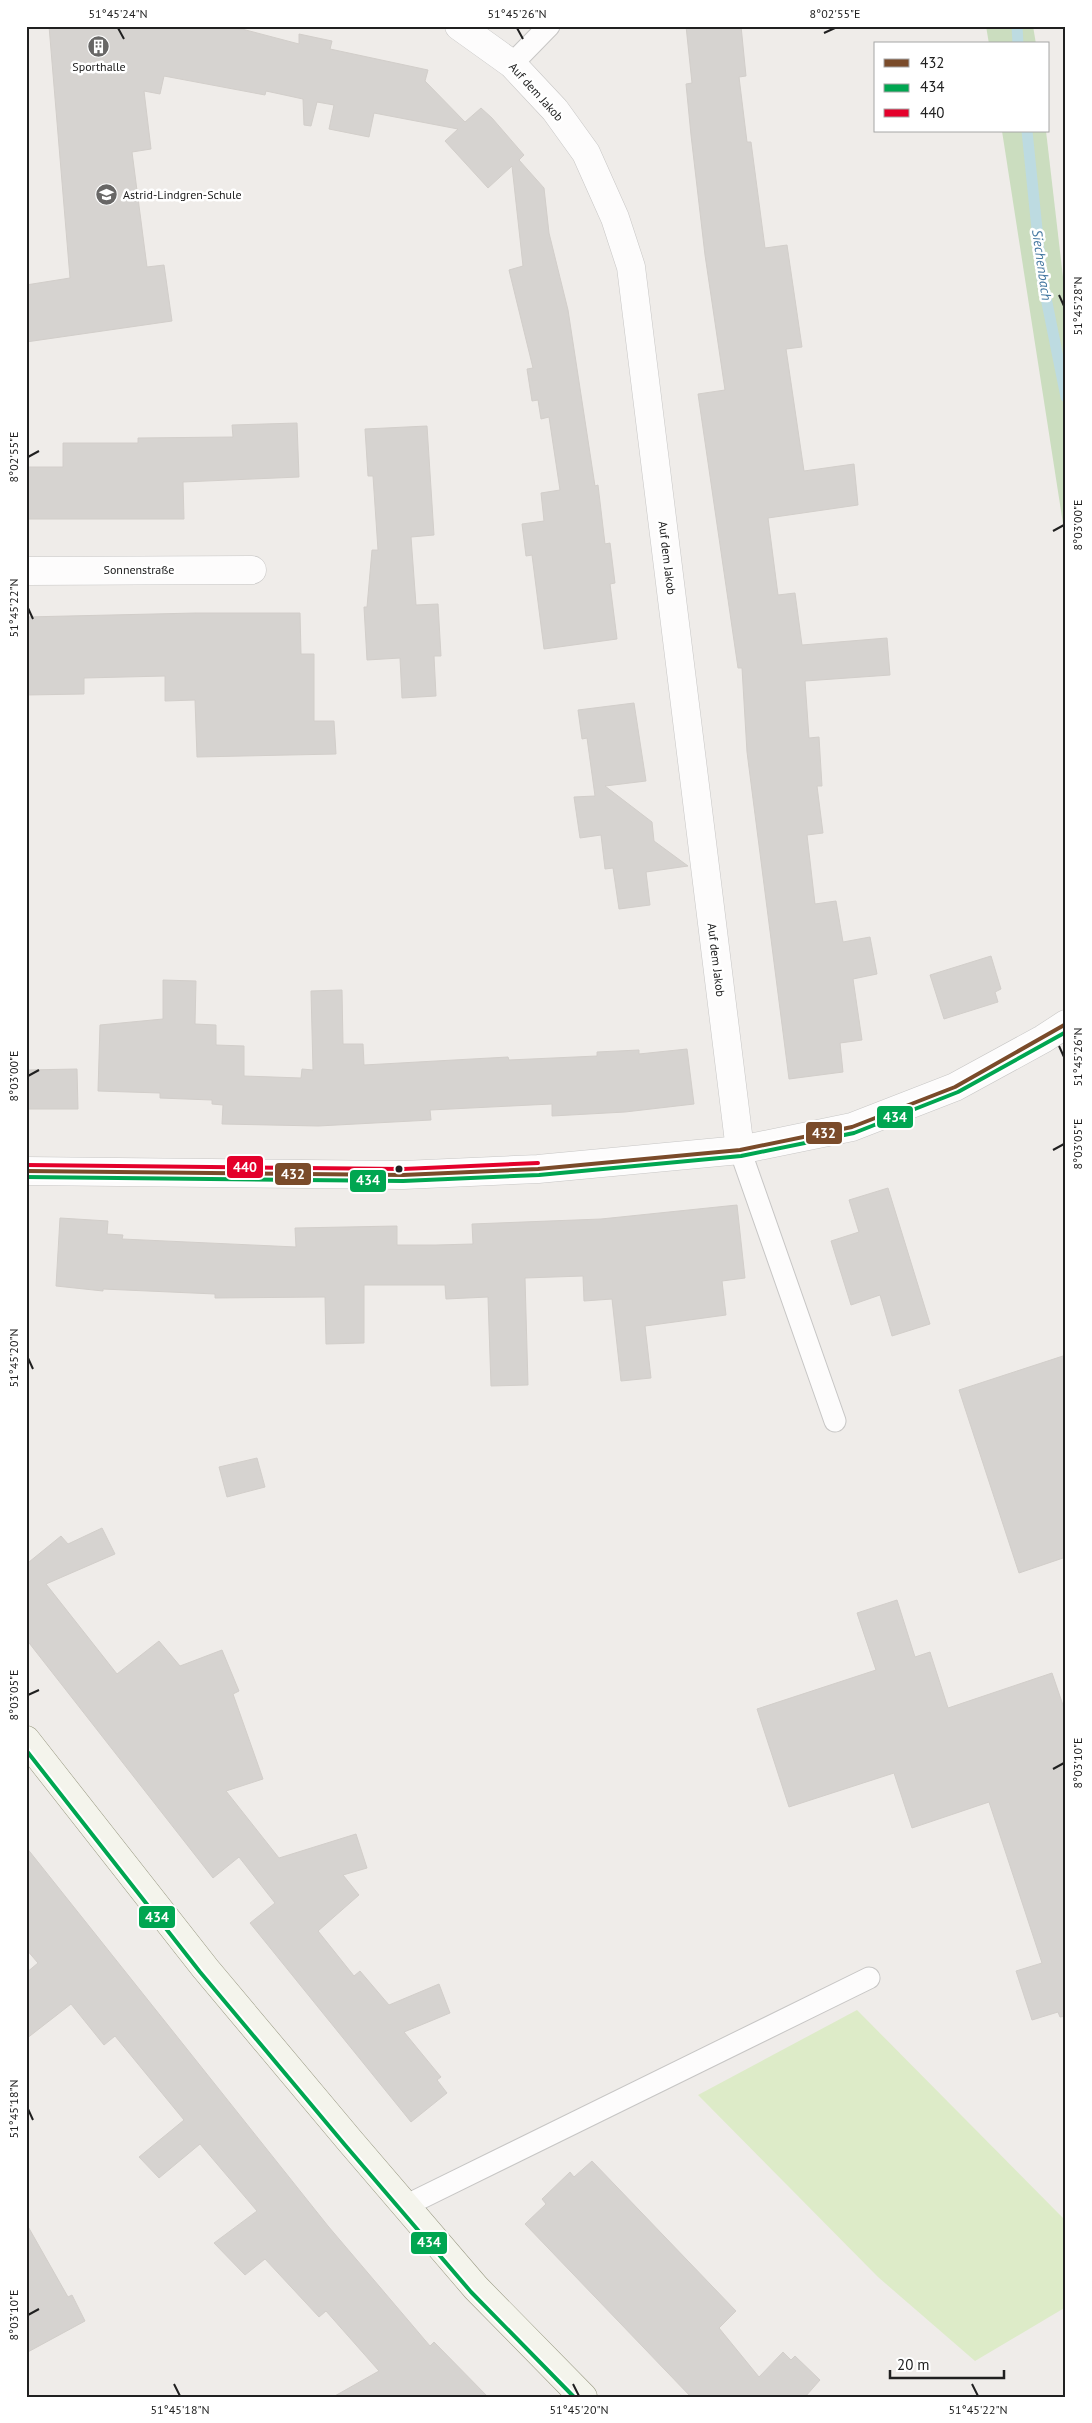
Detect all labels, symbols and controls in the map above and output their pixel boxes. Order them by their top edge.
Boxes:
text: 51°45'24"N [88,6,148,21]
text: 51°45'26"N [487,6,547,21]
text: 8°02'55"E [810,6,860,21]
building icon: Sporthalle [87,34,111,58]
legend [874,42,1050,132]
text: 432 [920,53,945,72]
place label: Sporthalle [72,59,126,74]
street label: Auf dem Jakob [506,59,567,124]
text: 434 [920,77,945,96]
text: 440 [920,103,945,122]
school or university icon: Astrid-Lindgren-Schule [95,183,119,207]
place label: Astrid-Lindgren-Schule [123,187,242,202]
water label: Siechenbach [1028,228,1056,302]
text: 51°45'28"N [1070,276,1085,336]
text: 8°02'55"E [6,432,21,482]
text: 8°03'00"E [1070,500,1085,550]
street label: Auf dem Jakob [656,520,679,596]
street label: Sonnenstraße [104,562,174,577]
text: 51°45'22"N [6,578,21,638]
street label: Auf dem Jakob [705,922,728,998]
text: 51°45'26"N [1070,1027,1085,1087]
text: 8°03'00"E [6,1051,21,1101]
line badge: 434 [876,1105,914,1129]
text: 434 [883,1108,907,1126]
text: 8°03'05"E [1070,1119,1085,1169]
line badge: 432 [805,1121,843,1145]
text: 432 [812,1124,836,1142]
line badge: 440 [226,1155,264,1179]
text: 440 [233,1158,257,1176]
line badge: 432 [274,1162,312,1186]
unlabelled marker [394,1164,404,1174]
text: 432 [281,1165,305,1183]
line badge: 434 [349,1169,387,1193]
text: 434 [356,1171,380,1189]
text: 51°45'20"N [6,1328,21,1388]
text: 8°03'05"E [6,1670,21,1720]
text: 8°03'10"E [1070,1738,1085,1788]
line badge: 434 [138,1905,176,1929]
text: 434 [145,1908,169,1926]
text: 51°45'18"N [6,2079,21,2139]
line badge: 434 [410,2231,448,2255]
text: 434 [417,2233,441,2251]
text: 8°03'10"E [6,2290,21,2340]
scale bar [890,2348,1003,2380]
text: 20 m [897,2355,930,2374]
text: 51°45'18"N [150,2402,210,2417]
text: 51°45'20"N [549,2402,609,2417]
text: 51°45'22"N [948,2402,1008,2417]

